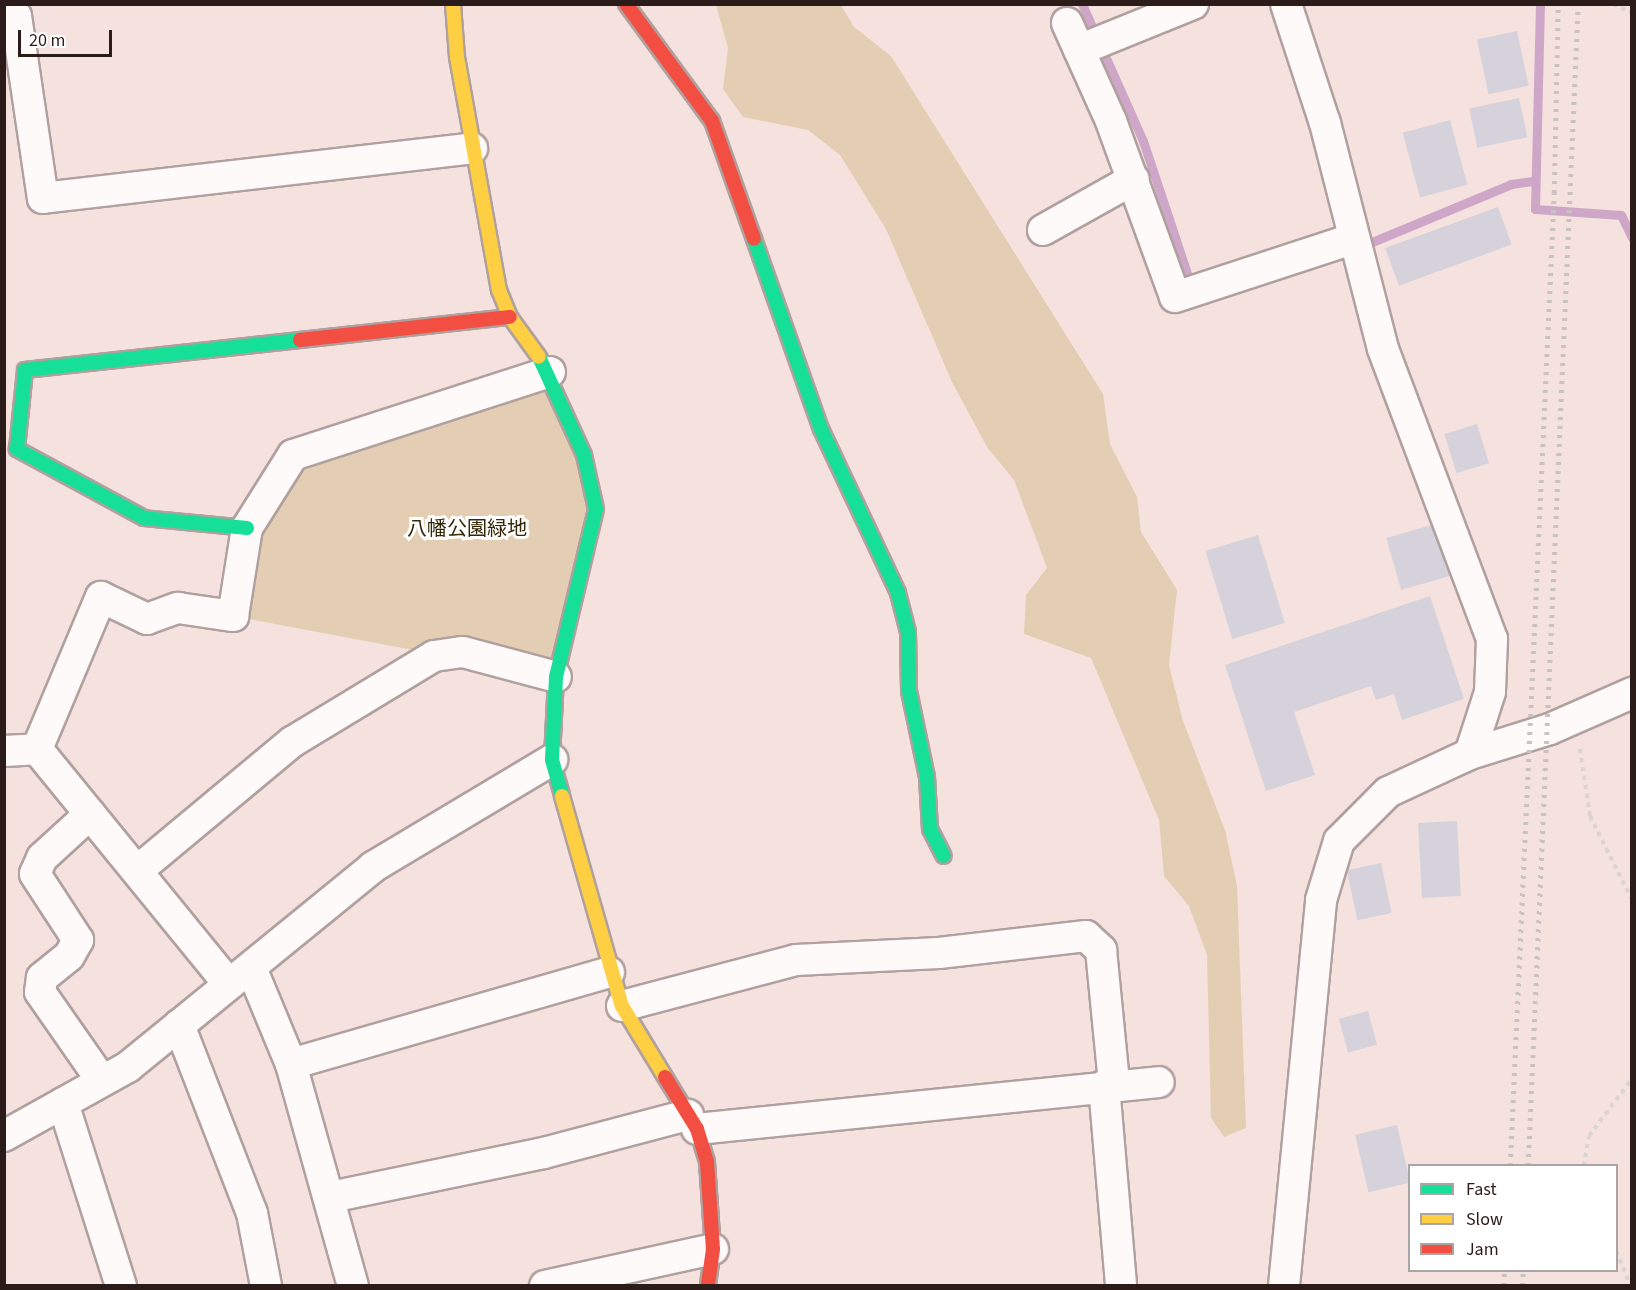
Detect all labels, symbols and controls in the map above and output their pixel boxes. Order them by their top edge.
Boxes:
scale bar [21,18,116,56]
text: 20 m [29,28,65,53]
park label: 八幡公園緑地 [407,517,527,541]
legend [1408,1164,1618,1272]
text: Fast [1466,1177,1497,1202]
text: Slow [1466,1207,1503,1232]
text: Jam [1466,1237,1499,1262]

